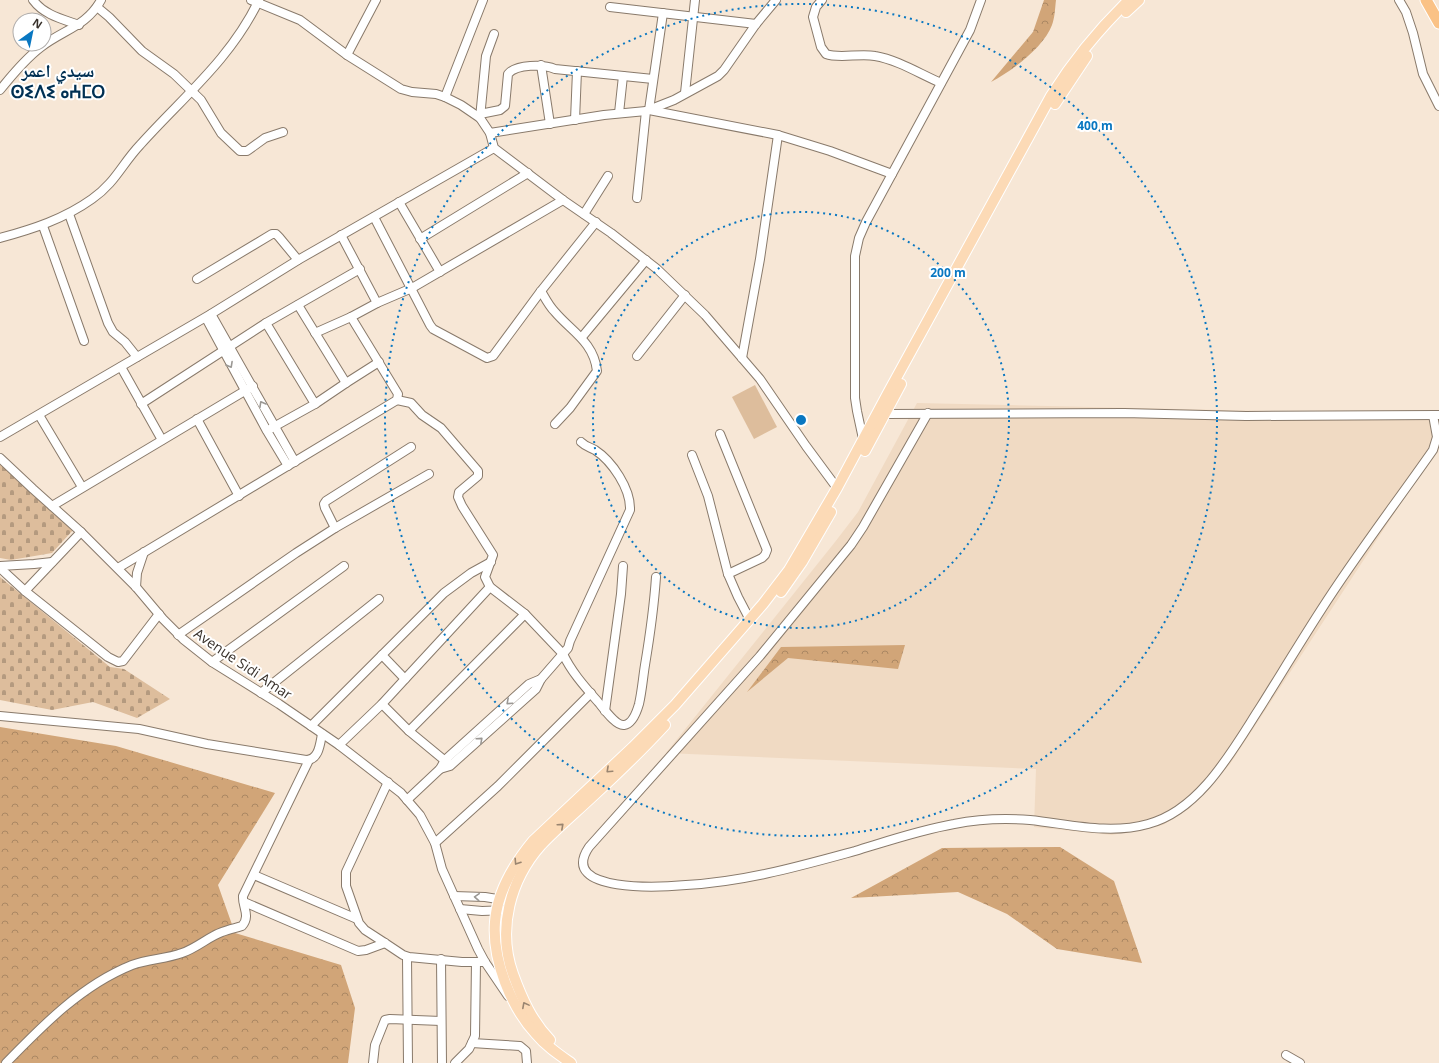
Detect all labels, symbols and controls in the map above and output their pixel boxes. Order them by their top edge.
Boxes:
north arrow [12,12,52,52]
text: N [30,14,46,32]
district label: سيدي اعمر ⵙⵉⴷⵉ ⴰⵄⵎⵔ [11,58,105,103]
text: 400 m [1077,117,1113,134]
text: 200 m [930,264,966,281]
one-way arrow [226,360,233,368]
one-way arrow [260,401,267,408]
centre of rings [794,413,808,427]
street label: Avenue Sidi Amar [190,624,296,704]
one-way arrow [507,697,514,704]
one-way arrow [475,738,482,745]
one-way arrow [606,765,613,772]
one-way arrow [556,823,564,830]
one-way arrow [514,858,522,865]
one-way arrow [474,892,480,901]
one-way arrow [523,1002,530,1009]

